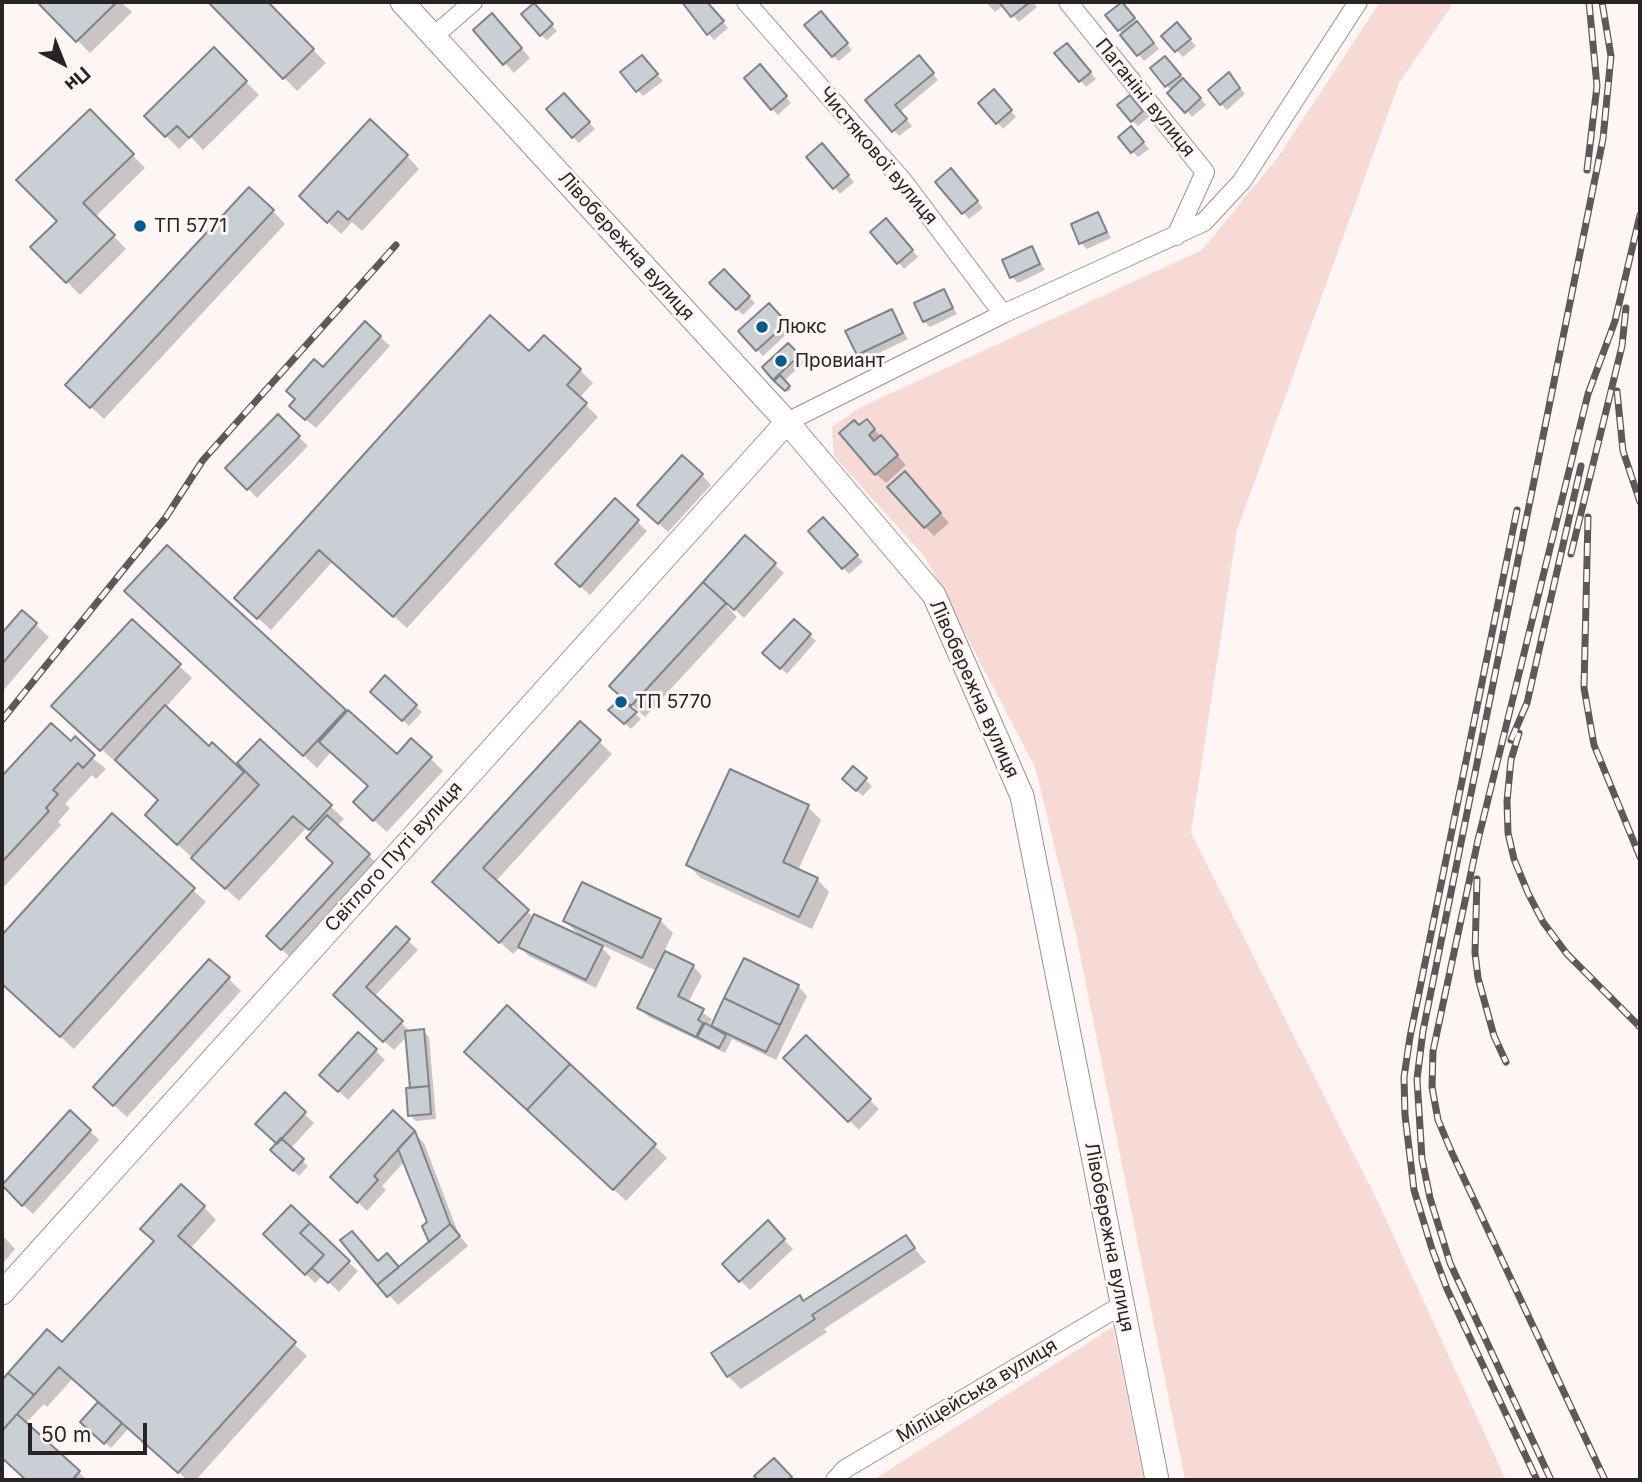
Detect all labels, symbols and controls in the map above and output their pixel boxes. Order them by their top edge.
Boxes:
north arrow [28,28,98,98]
street label: Паганіні вулиця [1090,34,1200,162]
text: Пн [60,62,95,96]
street label: Чистякової вулиця [814,83,942,229]
street label: Лівобережна вулиця [553,167,699,325]
place label: ТП 5771 [154,215,227,237]
marker: ТП 5771 [132,218,148,234]
place label: Люкс [776,316,827,338]
marker: Люкс [754,319,770,335]
place label: Провиант [795,350,885,372]
marker: Провиант [773,353,789,369]
street label: Лівобережна вулиця [924,596,1024,782]
place label: ТП 5770 [635,691,712,713]
marker: ТП 5770 [613,694,629,710]
street label: Світлого Путі вулиця [321,777,467,937]
street label: Лівобережна вулиця [1079,1140,1139,1334]
street label: Міліцейська вулиця [893,1334,1061,1448]
scale bar [32,1408,150,1452]
text: 50 m [41,1422,91,1447]

